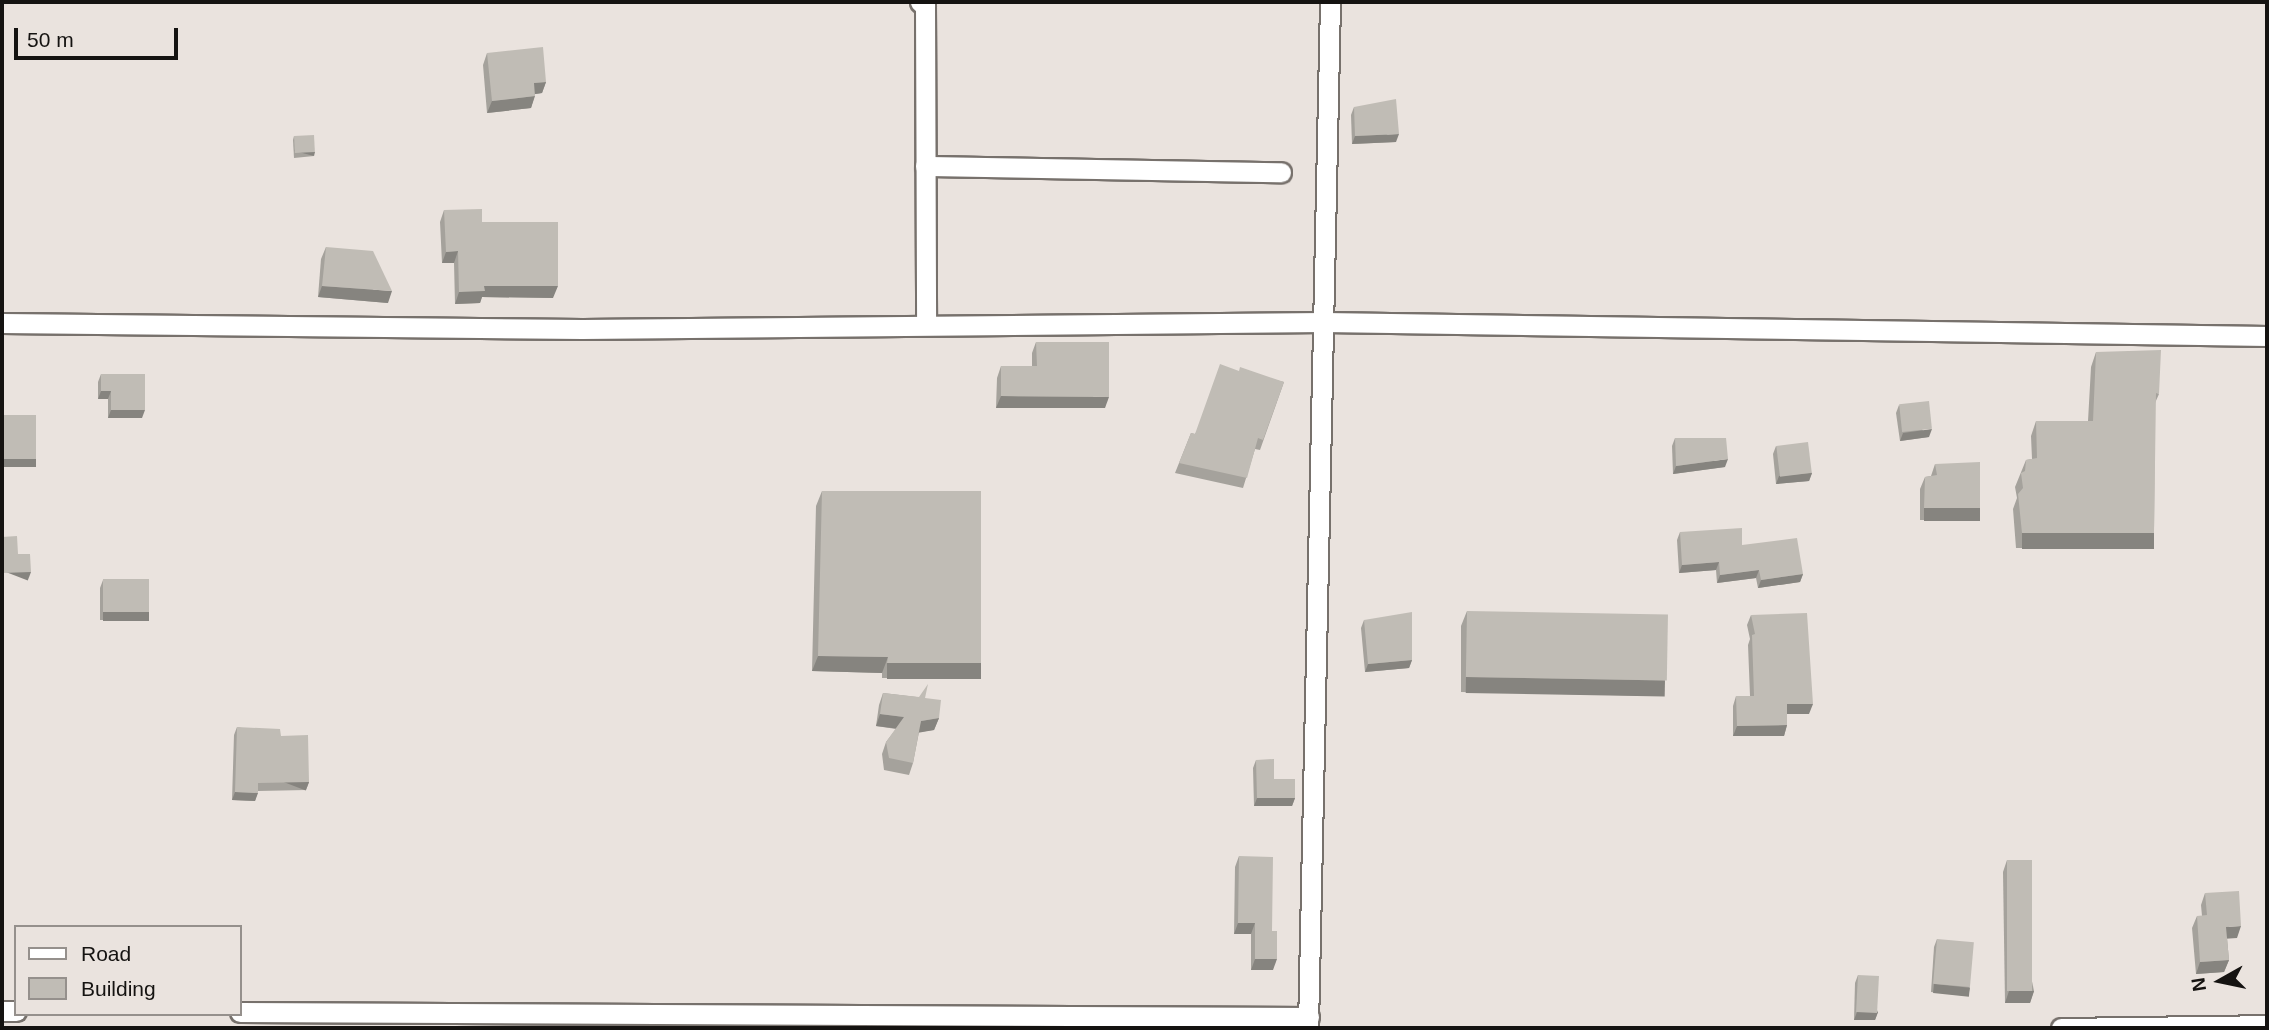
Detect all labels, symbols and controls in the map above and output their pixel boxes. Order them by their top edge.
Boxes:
scale bar [18,14,182,58]
text: 50 m [27,28,74,51]
legend [14,925,242,1016]
text: Road [81,942,131,965]
north arrow [2185,946,2255,1016]
text: N [2187,976,2210,993]
text: Building [81,977,156,1000]

